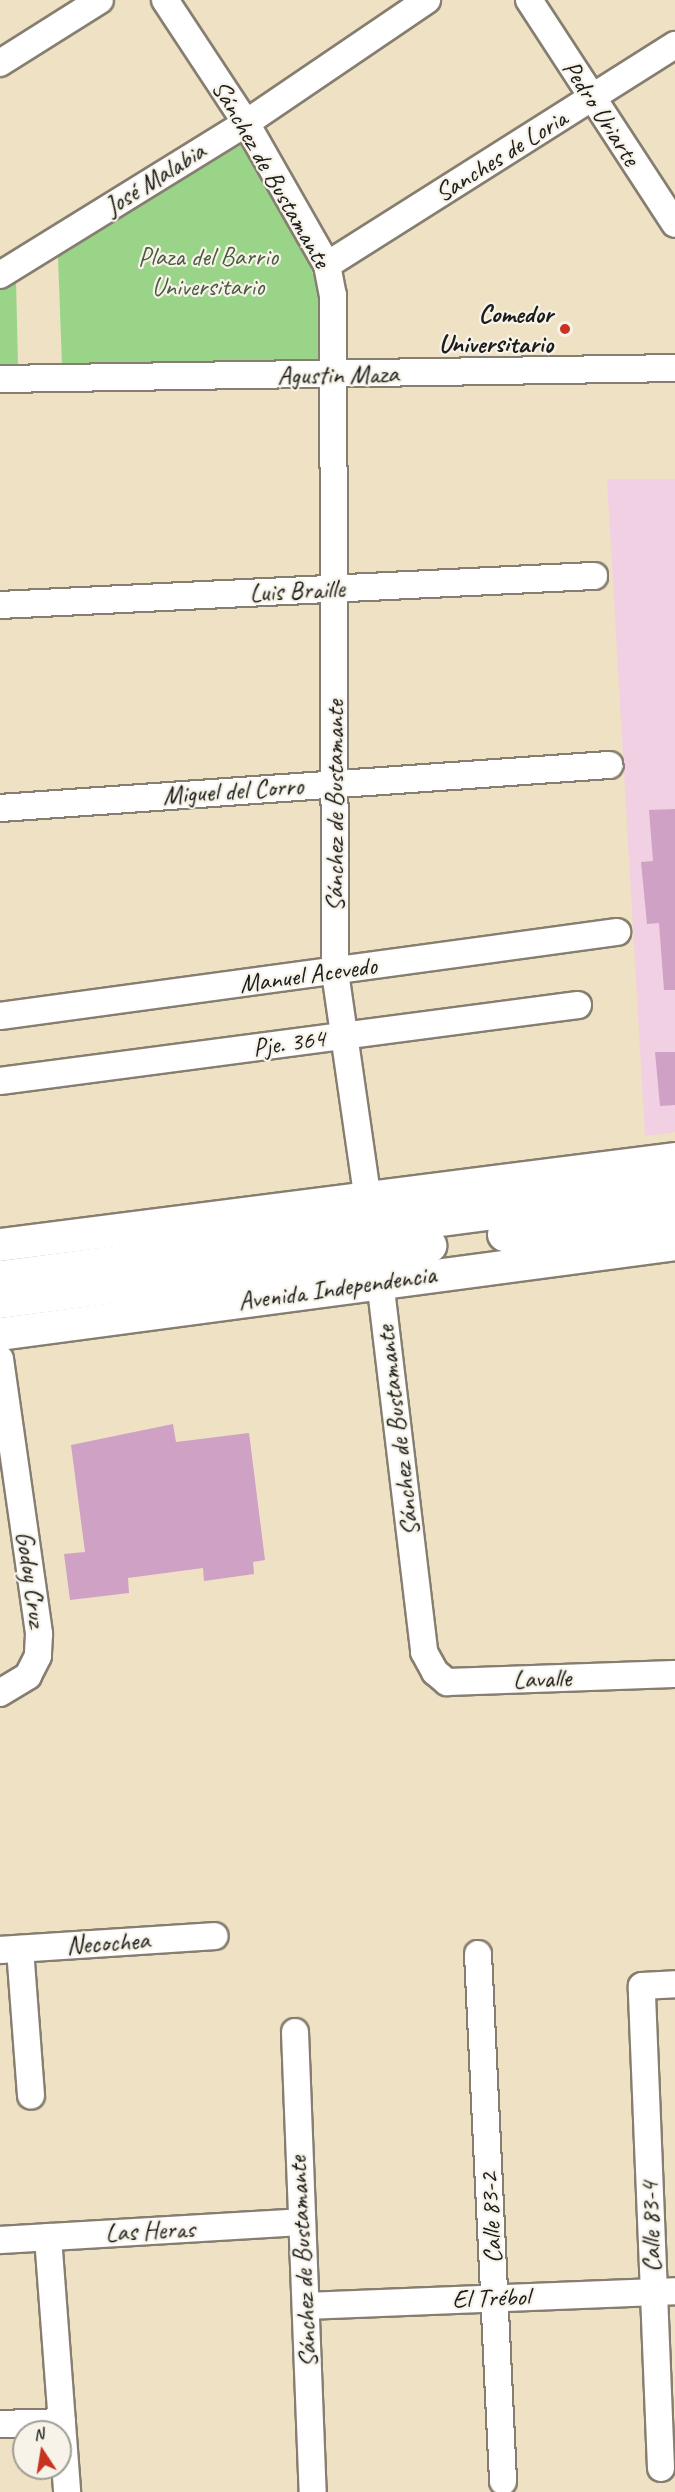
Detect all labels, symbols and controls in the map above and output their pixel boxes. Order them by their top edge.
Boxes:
street label: Pedro Uriarte [556,55,646,171]
street label: Sánchez de Bustamante [205,75,337,273]
street label: Sanches de Loria [429,103,573,209]
street label: José Malabia [99,136,211,222]
park label: Plaza del Barrio Universitario [138,241,278,302]
place label: Comedor Universitario [439,298,553,360]
marker: Comedor Universitario [558,322,572,336]
street label: Agustin Maza [277,358,399,392]
street label: Luis Braille [248,573,346,609]
street label: Sánchez de Bustamante [319,701,351,911]
street label: Miguel del Corro [162,771,304,811]
street label: Manuel Acevedo [238,950,378,1000]
street label: Pje. 364 [251,1022,327,1064]
street label: Avenida Independencia [236,1259,438,1317]
street label: Sánchez de Bustamante [370,1325,426,1537]
street label: Godoy Cruz [9,1529,53,1629]
street label: Lavalle [512,1662,572,1696]
street label: Necochea [65,1925,151,1961]
street label: Sánchez de Bustamante [282,2157,324,2367]
street label: Calle 83-2 [473,2172,509,2264]
street label: Calle 83-4 [634,2181,668,2273]
street label: Las Heras [105,2213,195,2249]
street label: El Trébol [452,2281,530,2315]
north arrow [12,2420,72,2480]
text: N [32,2424,46,2445]

